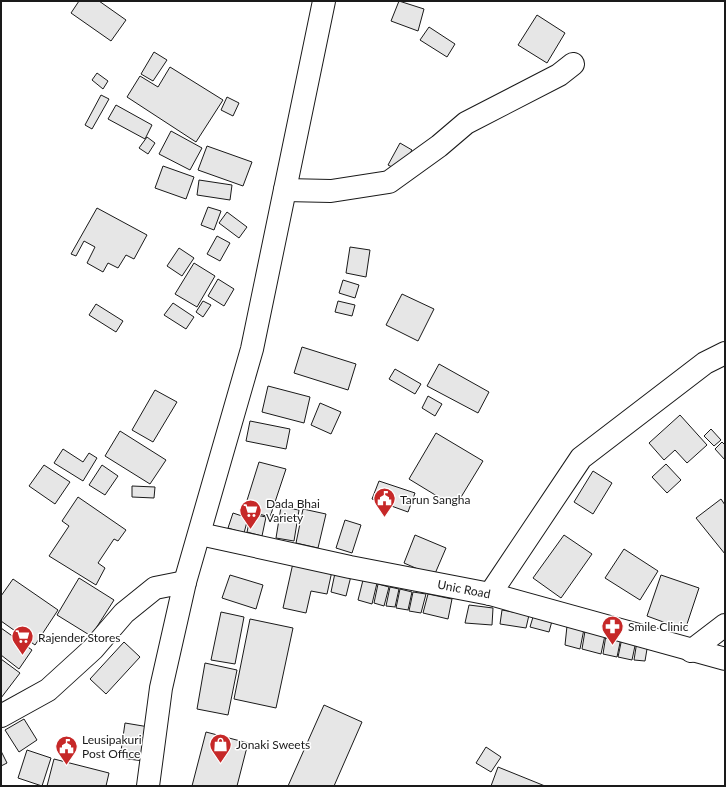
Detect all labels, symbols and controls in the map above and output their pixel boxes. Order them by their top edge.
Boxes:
public building icon: Tarun Sangha [371,486,397,519]
place label: Tarun Sangha [400,492,471,507]
place label: Dada Bhai Variety [266,496,320,525]
supermarket icon: Dada Bhai Variety [238,497,264,530]
street label: Unic Road [436,577,492,601]
pharmacy icon: Smile Clinic [599,613,625,646]
place label: Smile Clinic [628,619,689,634]
supermarket icon: Rajender Stores [10,624,36,657]
place label: Rajender Stores [38,630,121,645]
shop icon: Jonaki Sweets [207,731,233,764]
place label: Leusipakuri Post Office [82,732,142,761]
public building icon: Leusipakuri Post Office [53,733,79,766]
place label: Jonaki Sweets [236,737,310,752]

